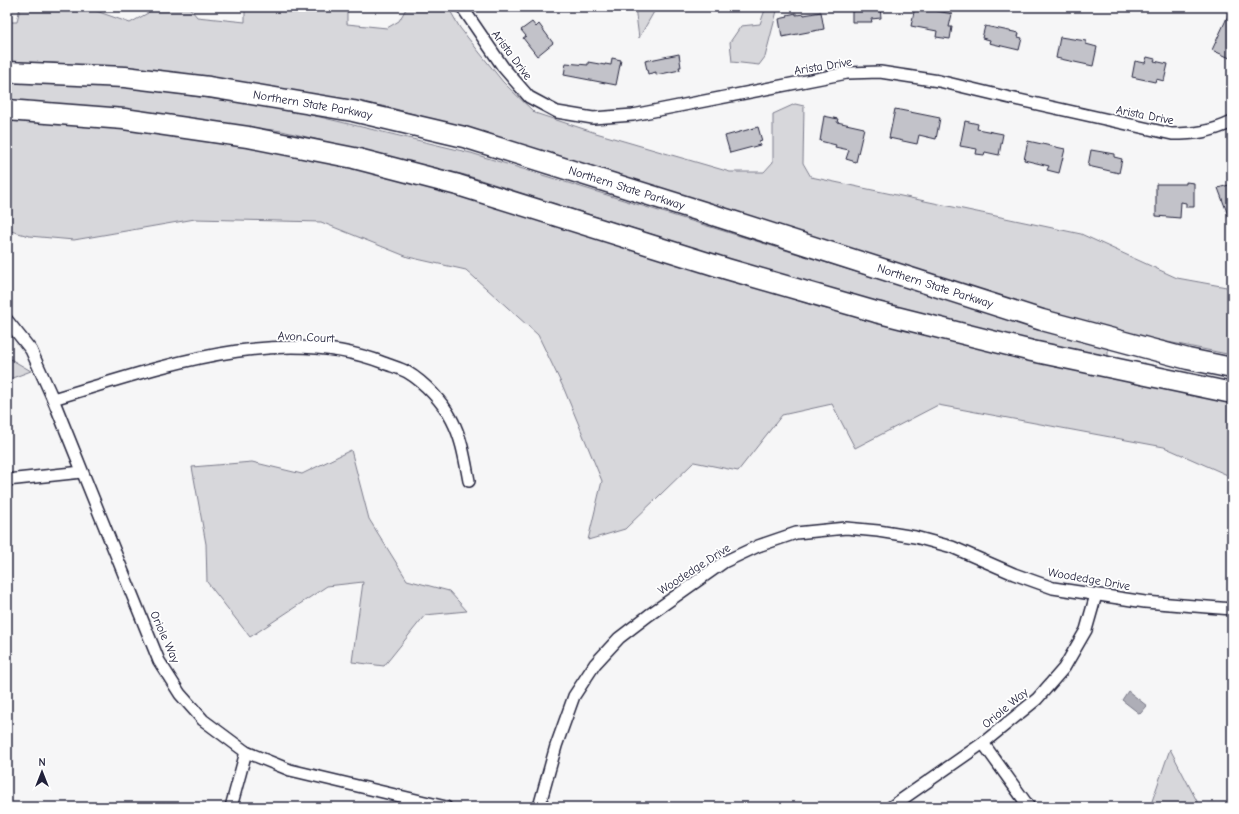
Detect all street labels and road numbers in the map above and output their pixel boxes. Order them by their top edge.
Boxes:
street label: Arista Drive [489,27,535,83]
street label: Arista Drive [793,55,853,77]
street label: Northern State Parkway [252,87,374,122]
street label: Arista Drive [1115,103,1175,127]
street label: Northern State Parkway [567,163,687,213]
street label: Northern State Parkway [876,261,996,311]
street label: Avon Court [277,329,335,346]
street label: Woodedge Drive [655,540,733,598]
street label: Woodedge Drive [1047,565,1131,593]
street label: Oriole Way [147,609,183,666]
street label: Oriole Way [979,684,1031,731]

